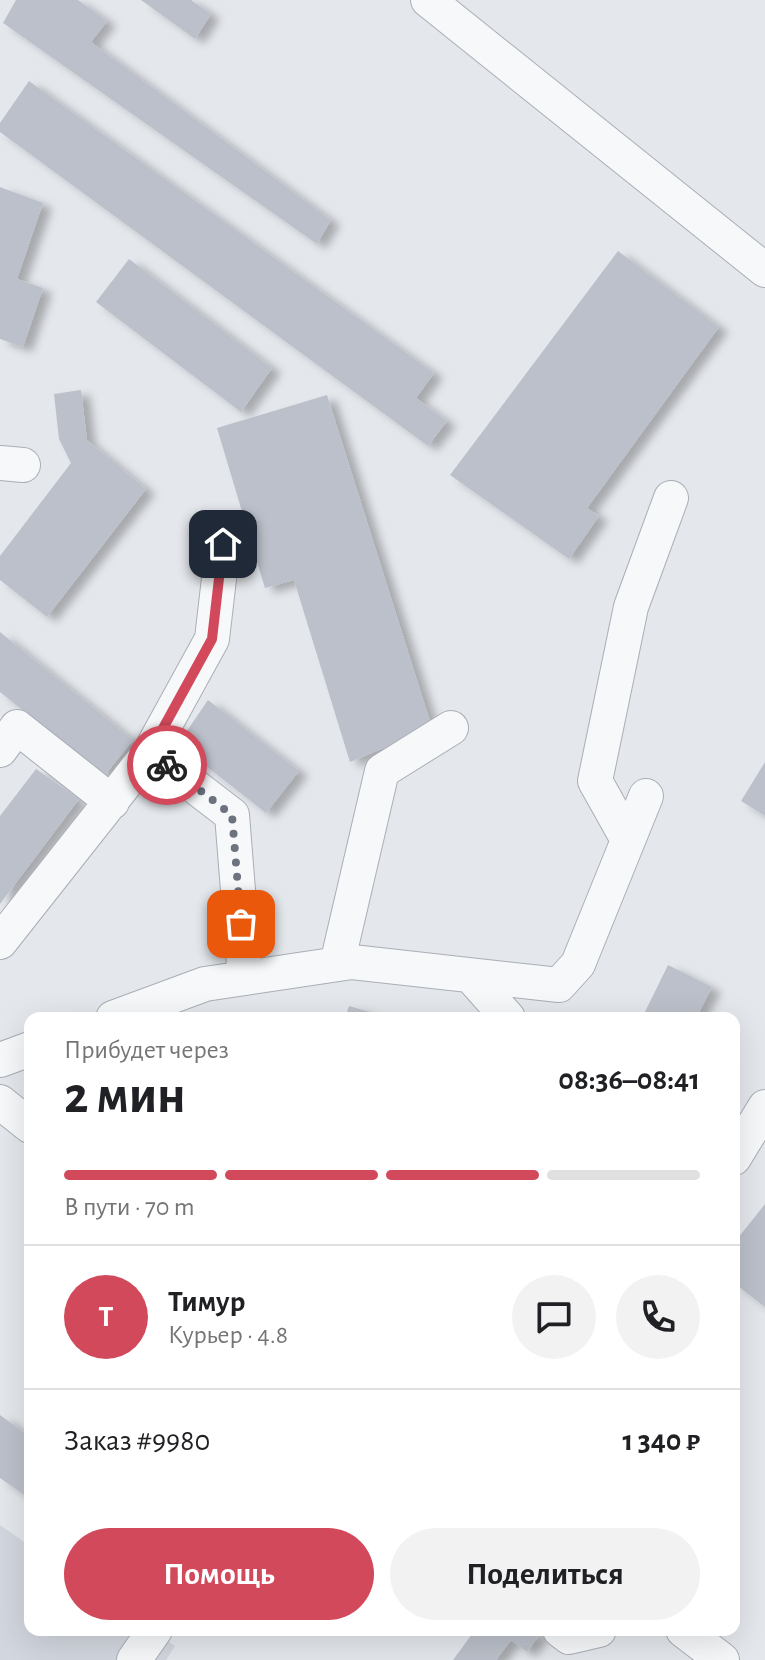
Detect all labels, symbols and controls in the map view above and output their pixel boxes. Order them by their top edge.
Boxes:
pin [189,510,257,578]
icon: home [201,522,245,566]
courier [127,725,207,805]
icon: bike [145,743,189,787]
pin [207,890,275,958]
icon: bag [219,902,263,946]
text: Прибудет через [64,1037,229,1063]
text: 08:36–08:41 [558,1065,700,1095]
text: 2 мин [64,1070,186,1122]
text: В пути · 70 m [64,1194,195,1220]
button: chat [512,1275,596,1359]
button: phone [616,1275,700,1359]
text: Тимур [168,1287,245,1317]
text: Т [99,1302,113,1332]
text: Курьер · 4.8 [168,1322,288,1348]
text: Заказ #9980 [64,1426,210,1456]
text: 1 340 ₽ [622,1426,700,1456]
button: Помощь [64,1528,374,1620]
button: Поделиться [390,1528,700,1620]

